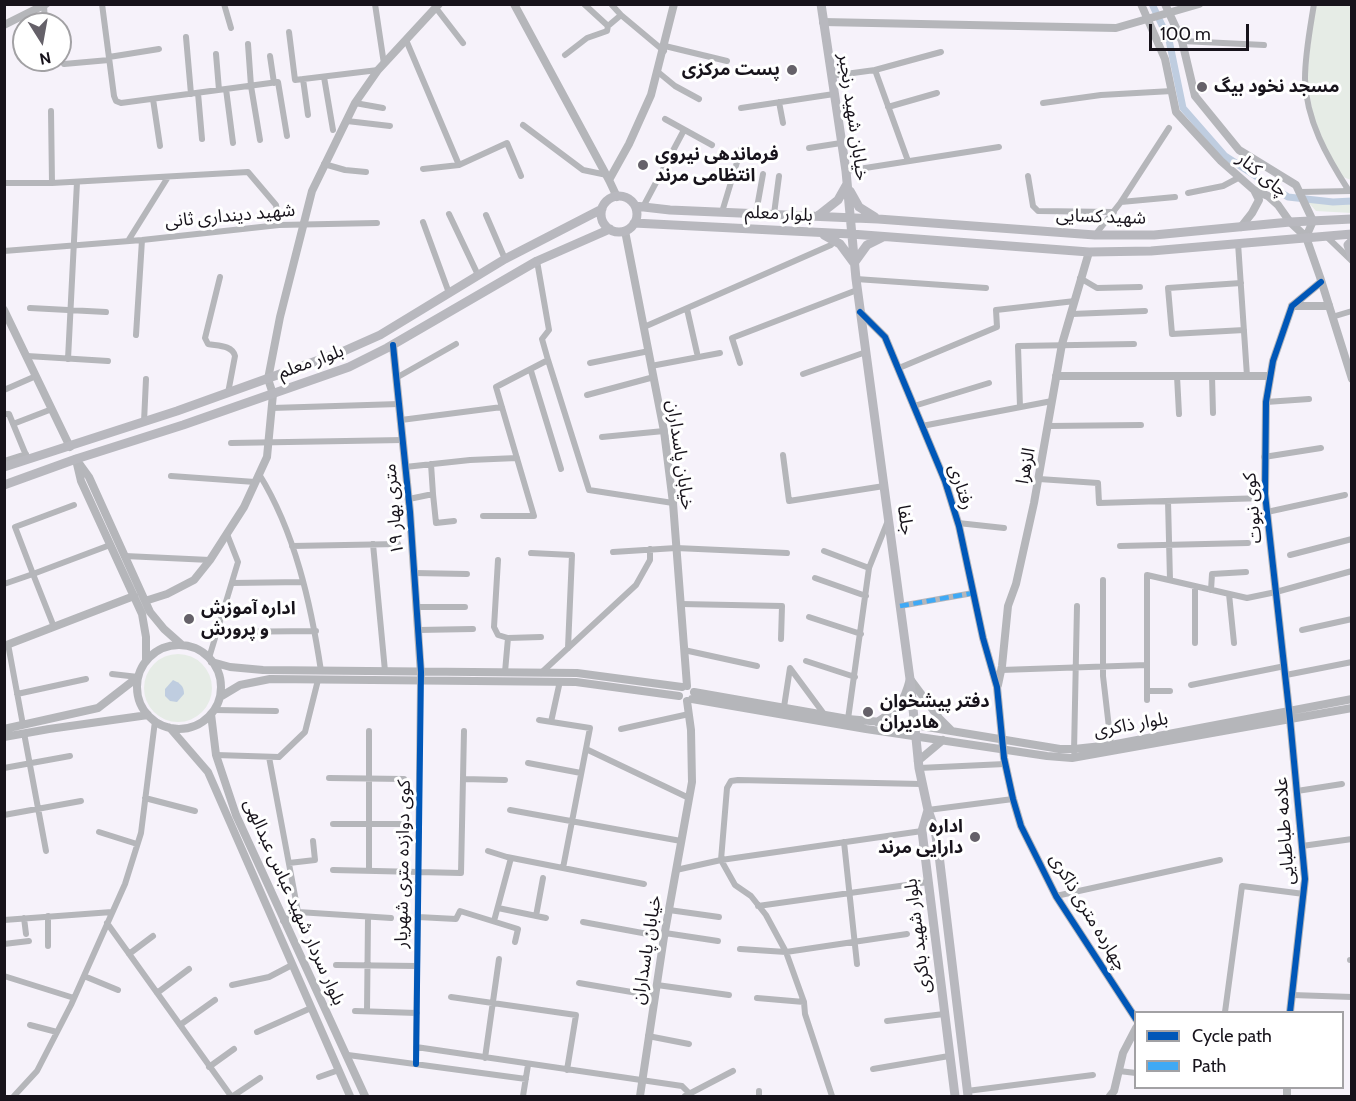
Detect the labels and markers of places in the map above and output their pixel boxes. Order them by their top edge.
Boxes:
place label: پست مرکزی [682,59,780,81]
marker: پست مرکزی [785,63,799,77]
place label: مسجد نخود‌ بیگ [1214,76,1339,98]
marker: مسجد نخود‌ بیگ [1195,80,1209,94]
place label: فرماندهی نیروی انتظامی مرند [655,144,779,186]
marker: فرماندهی نیروی انتظامی مرند [636,158,650,172]
place label: اداره آموزش و پرورش [201,598,296,640]
marker: اداره آموزش و پرورش [182,612,196,626]
place label: دفتر پیشخوان هادیران [880,691,990,734]
marker: دفتر پیشخوان هادیران [861,705,875,719]
place label: اداره دارایی مرند [878,816,963,858]
marker: اداره دارایی مرند [968,830,982,844]

